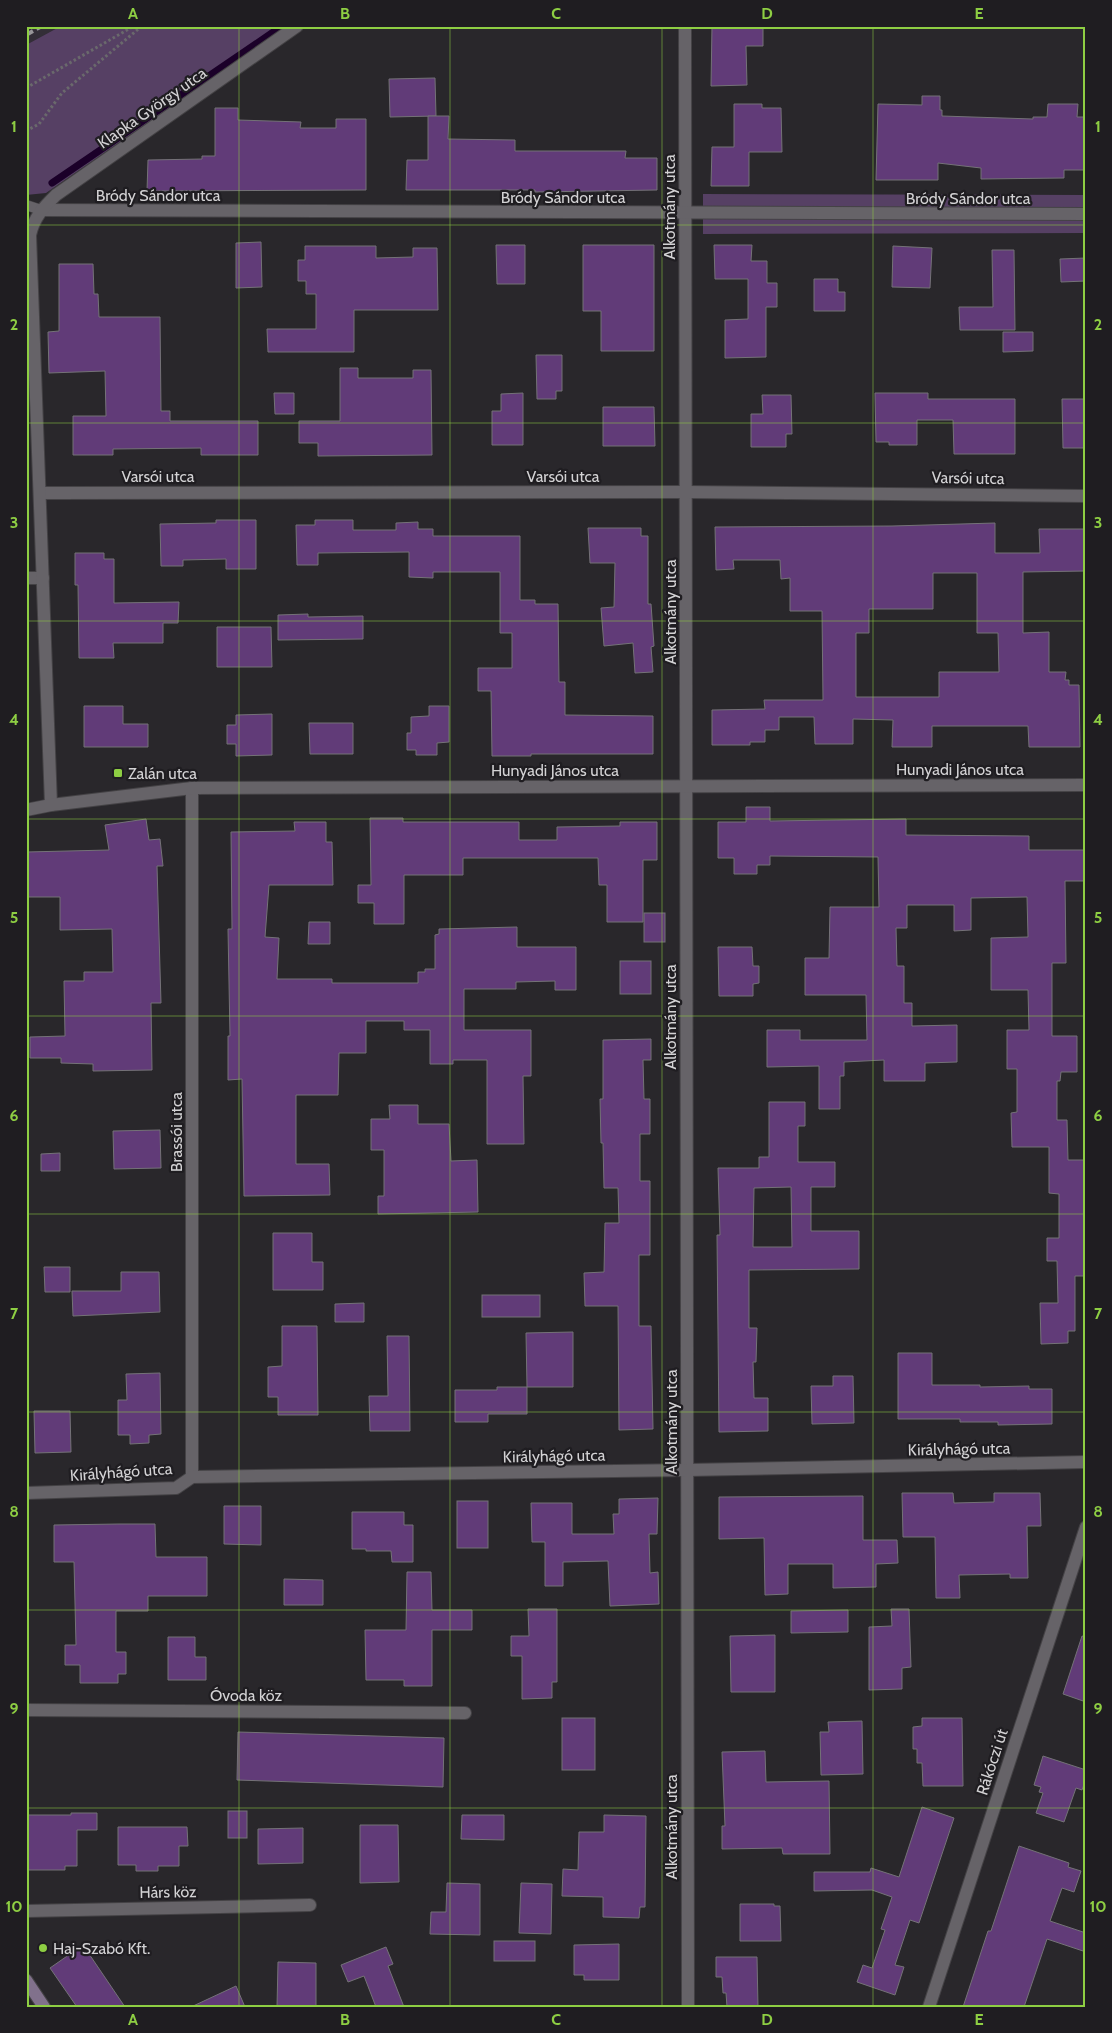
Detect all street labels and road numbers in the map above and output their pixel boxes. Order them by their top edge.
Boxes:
street label: Klapka György utca [94,63,210,153]
street label: Alkotmány utca [660,154,679,260]
street label: Bródy Sándor utca [96,186,221,205]
street label: Bródy Sándor utca [501,188,626,207]
street label: Bródy Sándor utca [906,189,1031,208]
street label: Varsói utca [122,467,195,486]
street label: Varsói utca [527,467,600,486]
street label: Varsói utca [931,468,1005,488]
street label: Alkotmány utca [661,559,680,665]
street label: Hunyadi János utca [896,760,1024,779]
street label: Hunyadi János utca [491,761,619,780]
street label: Alkotmány utca [661,964,680,1070]
street label: Brassói utca [167,1092,186,1172]
street label: Alkotmány utca [662,1369,681,1475]
street label: Királyhágó utca [908,1439,1011,1459]
street label: Királyhágó utca [503,1446,606,1466]
street label: Királyhágó utca [69,1459,173,1485]
street label: Óvoda köz [210,1686,282,1705]
street label: Rákóczi út [972,1726,1012,1797]
street label: Alkotmány utca [662,1774,681,1880]
street label: Hárs köz [139,1882,197,1902]

